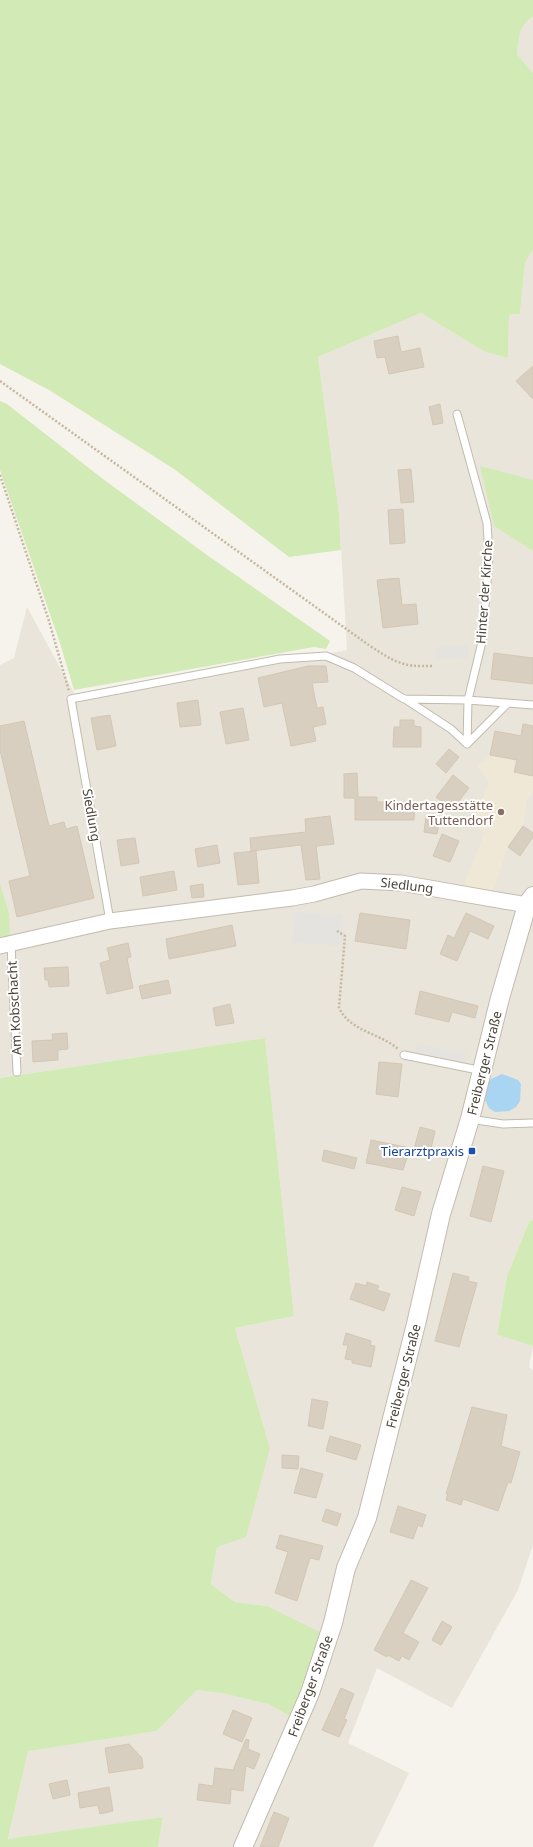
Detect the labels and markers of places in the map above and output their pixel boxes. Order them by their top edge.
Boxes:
place label: Kindertagesstätte Tuttendorf [384,796,495,829]
marker: Kindertagesstätte Tuttendorf [496,807,506,817]
place label: Tierarztpraxis [381,1142,464,1160]
marker: Tierarztpraxis [467,1146,477,1156]

